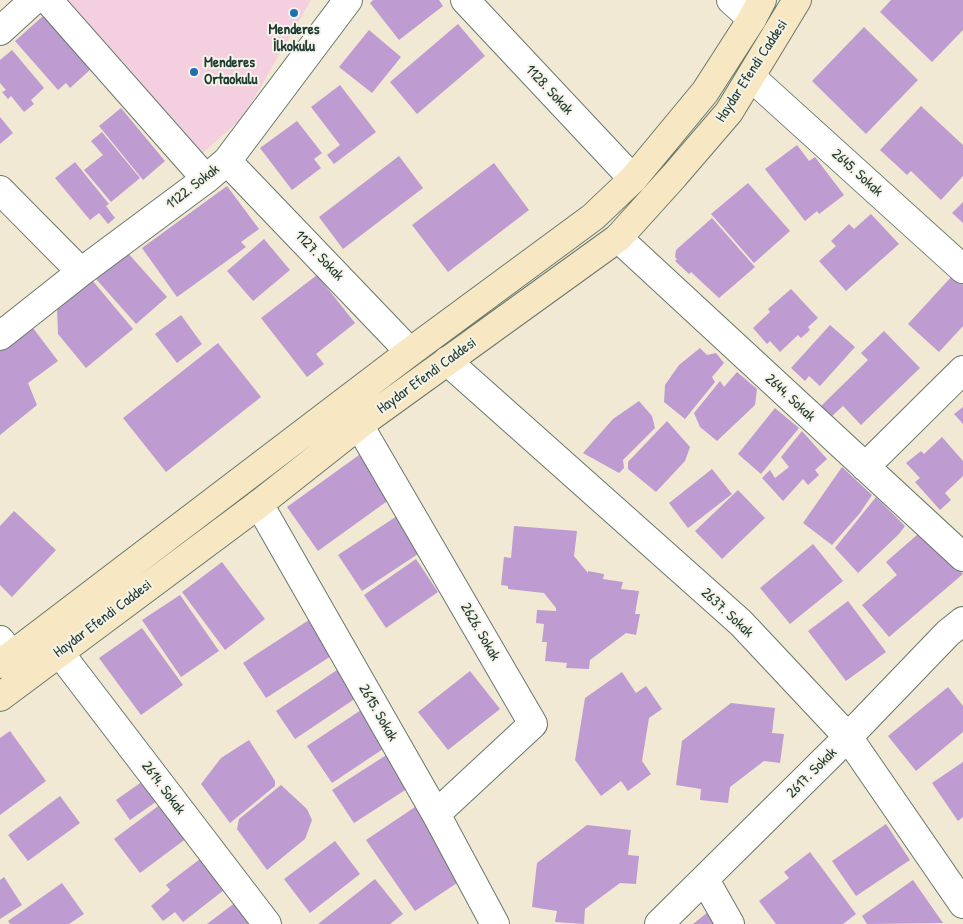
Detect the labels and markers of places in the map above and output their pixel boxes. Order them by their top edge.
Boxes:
marker: Menderes İlkokulu [288,7,300,19]
place label: Menderes İlkokulu [268,21,320,56]
place label: Menderes Ortaokulu [204,54,257,89]
marker: Menderes Ortaokulu [188,66,200,78]

